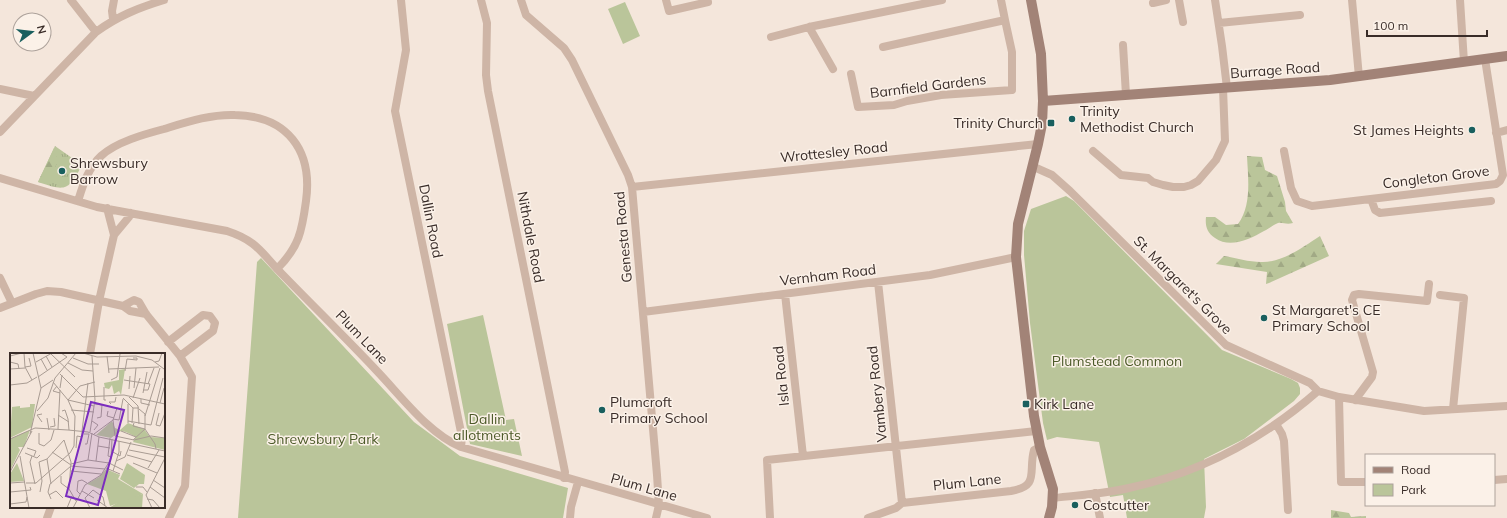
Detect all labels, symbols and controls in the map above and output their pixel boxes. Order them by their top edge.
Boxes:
north arrow [12,12,52,52]
scale bar [1367,12,1487,38]
text: 100 m [1373,18,1408,33]
text: N [34,24,49,35]
street label: Burrage Road [1229,58,1321,82]
street label: Barnfield Gardens [869,70,987,102]
place label: Trinity Methodist Church [1080,102,1194,136]
place label: Trinity Church [954,114,1043,132]
marker: Trinity Methodist Church [1067,114,1077,124]
marker: Trinity Church [1046,118,1056,128]
place label: St James Heights [1353,121,1464,139]
marker: St James Heights [1467,125,1477,135]
street label: Wrottesley Road [779,137,889,167]
place label: Shrewsbury Barrow [70,154,148,188]
street label: Congleton Grove [1382,162,1490,192]
marker: Shrewsbury Barrow [57,166,67,176]
street label: Dallin Road [415,182,447,260]
street label: Nithdale Road [513,190,549,284]
street label: Genesta Road [610,190,636,284]
street label: St. Margaret's Grove [1130,232,1236,338]
street label: Vernham Road [779,260,877,290]
place label: St Margaret's CE Primary School [1272,301,1381,335]
street label: Plum Lane [332,306,392,368]
marker: St Margaret's CE Primary School [1259,313,1269,323]
street label: Isla Road [769,345,793,407]
street label: Vambery Road [863,345,891,443]
park label: Plumstead Common [1052,352,1182,370]
inset map [10,353,165,508]
place label: Plumcroft Primary School [610,393,708,427]
place label: Kirk Lane [1034,395,1094,413]
marker: Kirk Lane [1021,399,1031,409]
marker: Plumcroft Primary School [597,405,607,415]
park label: Dallin allotments [453,410,521,444]
park label: Shrewsbury Park [268,430,379,448]
legend [1365,454,1495,506]
text: Road [1401,462,1430,477]
street label: Plum Lane [609,469,679,505]
street label: Plum Lane [932,469,1002,495]
text: Park [1401,482,1427,497]
place label: Costcutter [1083,496,1150,514]
marker: Costcutter [1070,500,1080,510]

